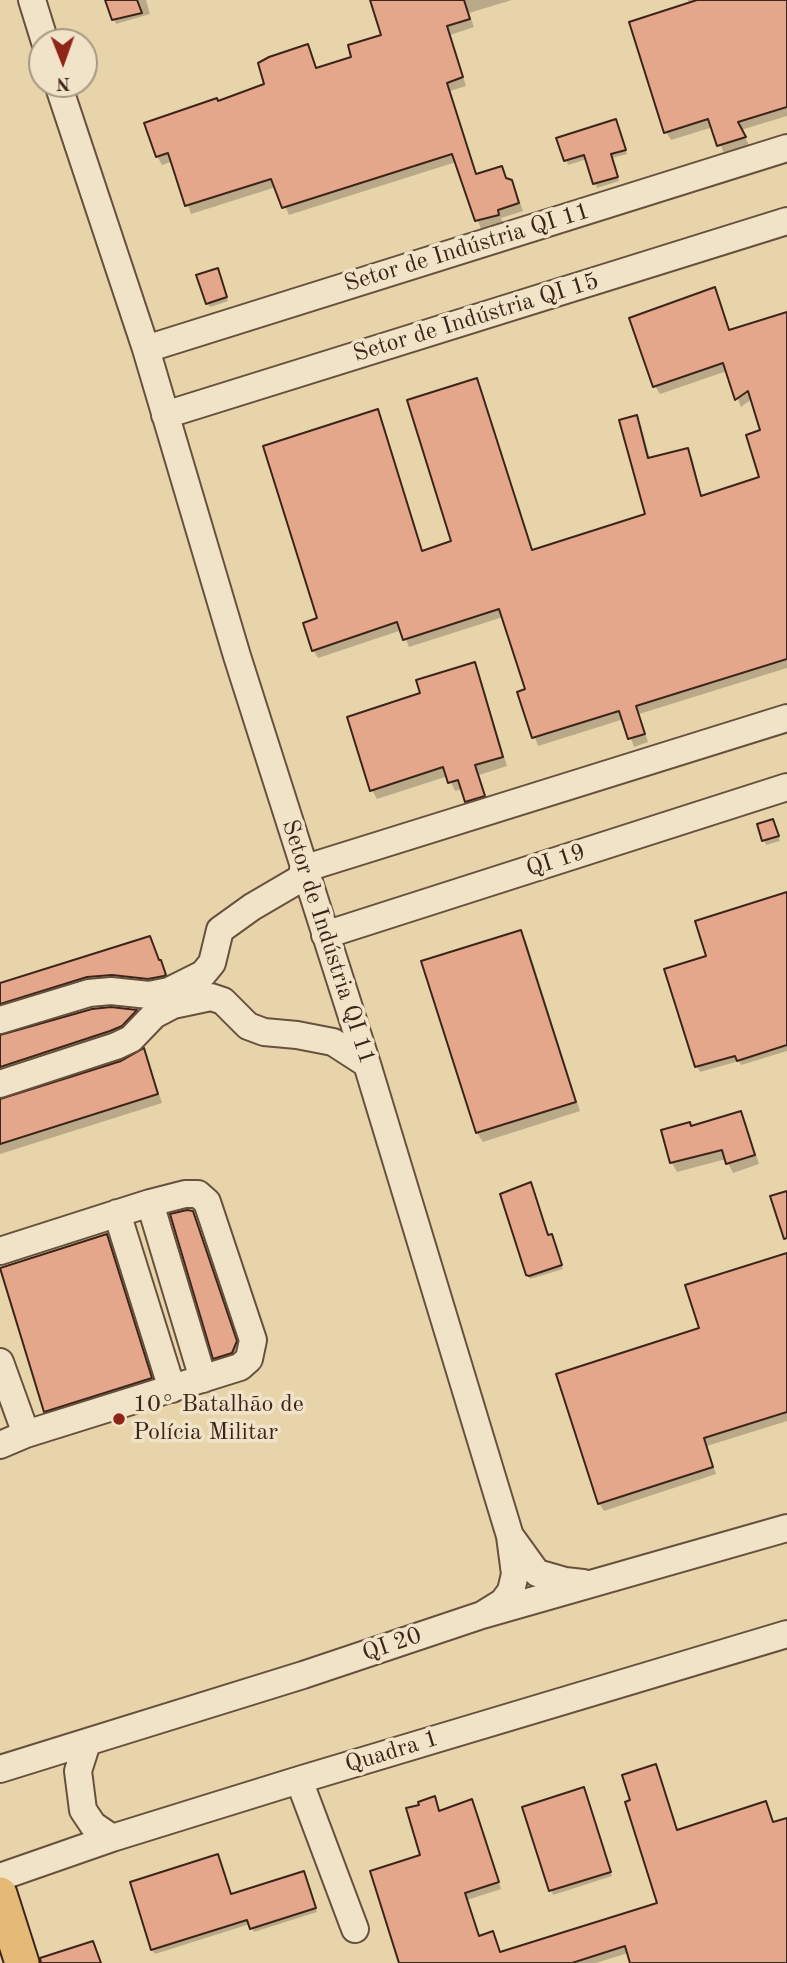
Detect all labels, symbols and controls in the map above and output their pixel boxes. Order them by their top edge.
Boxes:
north arrow [28,28,98,98]
text: N [56,73,71,92]
street label: Setor de Indústria QI 11 [341,197,593,299]
street label: Setor de Indústria QI 15 [350,267,602,369]
street label: Setor de Indústria QI 11 [275,816,381,1068]
street label: QI 19 [523,838,589,884]
place label: 10° Batalhão de Polícia Militar [133,1391,304,1447]
marker: 10° Batalhão de Polícia Militar [111,1411,127,1427]
street label: QI 20 [359,1621,425,1669]
street label: Quadra 1 [342,1724,442,1780]

